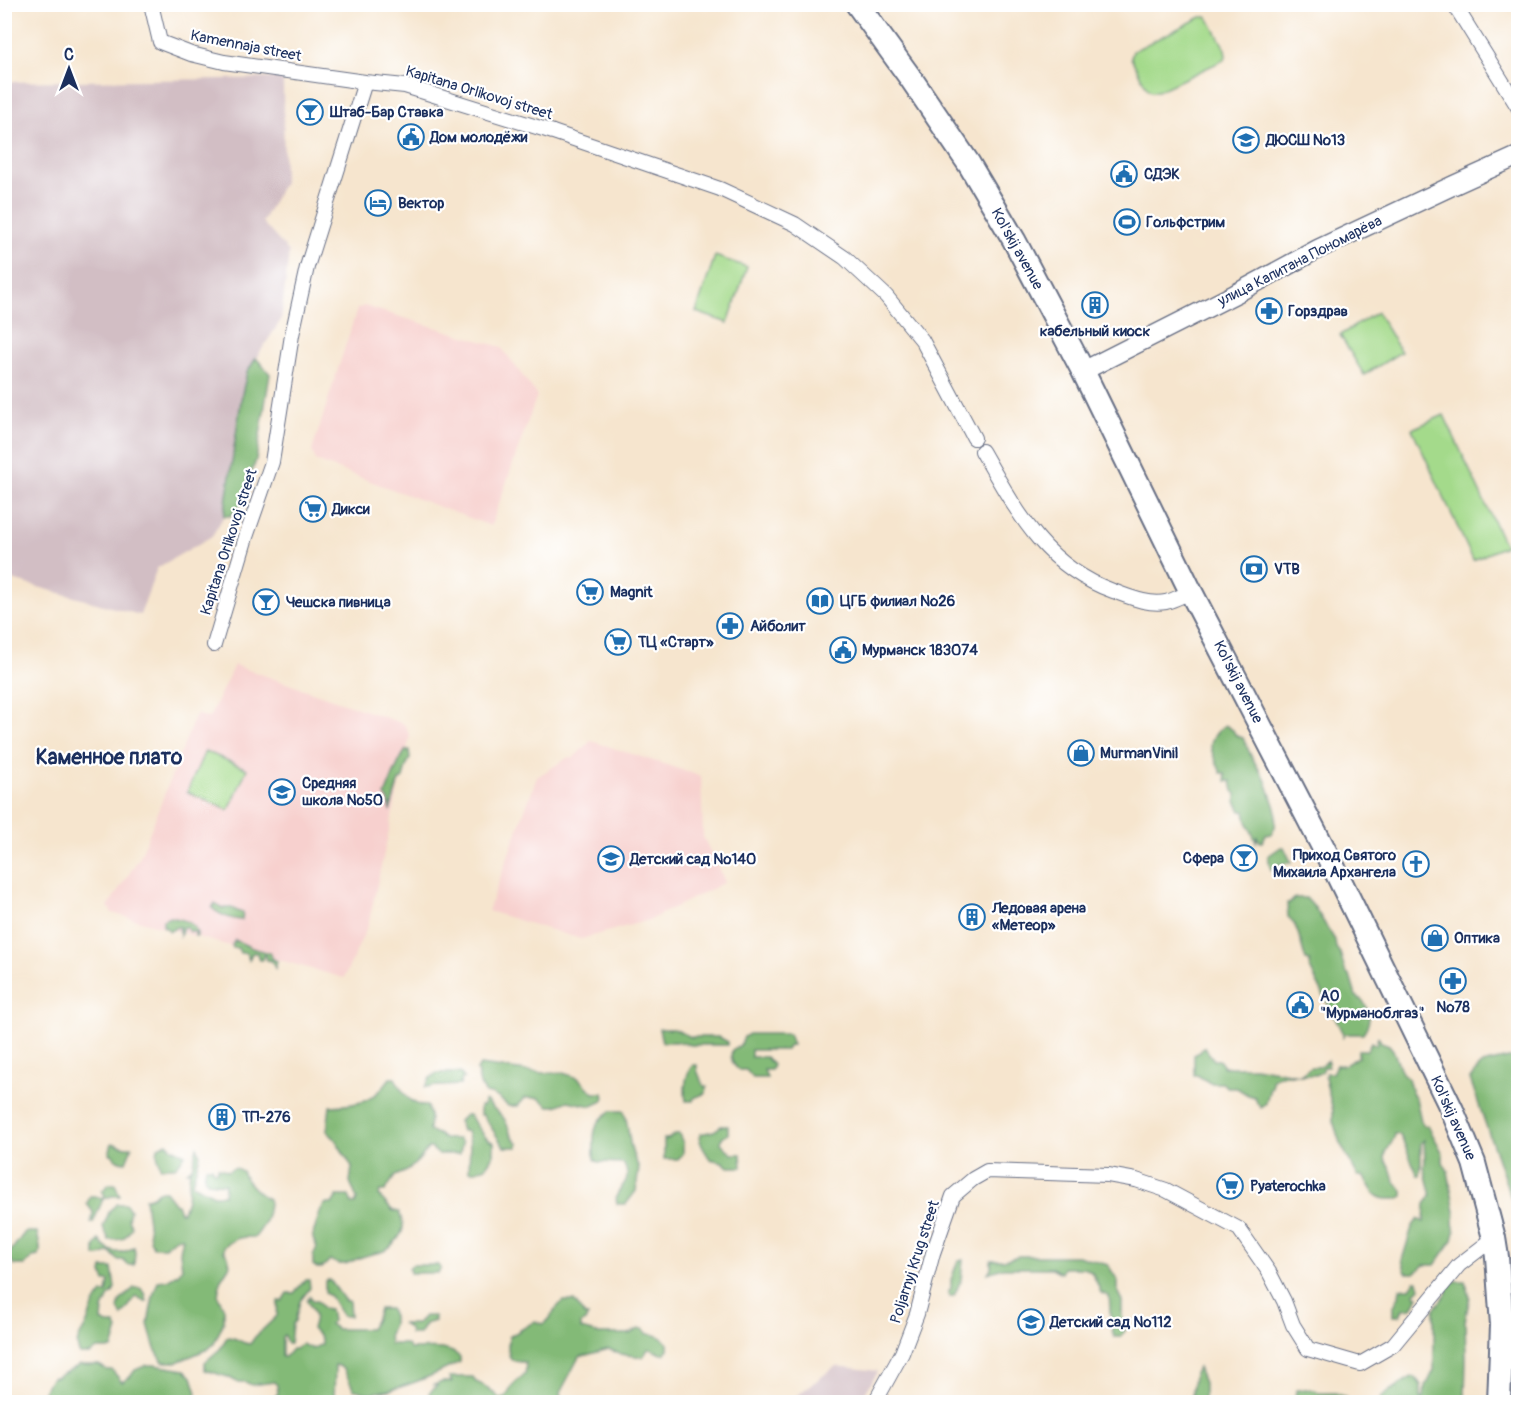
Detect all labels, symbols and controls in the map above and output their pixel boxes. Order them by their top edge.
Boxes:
street label: Kamennaja street [189,26,304,66]
north arrow [39,39,99,99]
text: С [64,45,74,65]
street label: Kapitana Orlikovoj street [403,62,556,125]
bar icon: Штаб-Бар Ставка [295,97,325,127]
place label: Штаб-Бар Ставка [329,103,443,122]
public building icon: Дом молодёжи [396,122,426,152]
school or university icon: ДЮСШ №13 [1231,125,1261,155]
place label: Дом молодёжи [429,128,528,147]
place label: ДЮСШ №13 [1265,131,1345,150]
public building icon: СДЭК [1109,159,1139,189]
place label: СДЭК [1144,165,1180,184]
hotel icon: Вектор [363,188,393,218]
place label: Вектор [398,194,444,213]
street label: Kol'skij avenue [987,205,1048,294]
sports icon: Гольфстрим [1112,207,1142,237]
street label: улица Капитана Пономарёва [1214,211,1385,311]
place label: Гольфстрим [1146,213,1225,232]
building icon: кабельный киоск [1080,290,1110,320]
pharmacy icon: Горздрав [1254,296,1284,326]
place label: Горздрав [1288,302,1348,321]
place label: кабельный киоск [1040,322,1150,341]
street label: Kapitana Orlikovoj street [196,466,262,618]
supermarket icon: Дикси [298,494,328,524]
place label: Дикси [331,500,370,519]
bank icon: VTB [1239,554,1269,584]
place label: VTB [1274,560,1300,579]
supermarket icon: Magnit [575,577,605,607]
place label: Magnit [610,583,653,602]
library icon: ЦГБ филиал №26 [805,586,835,616]
bar icon: Чешска пивница [251,587,281,617]
place label: ЦГБ филиал №26 [840,592,956,611]
place label: Чешска пивница [286,593,391,612]
pharmacy icon: Айболит [715,611,745,641]
place label: Айболит [750,617,806,636]
supermarket icon: ТЦ «Старт» [603,627,633,657]
place label: ТЦ «Старт» [637,633,714,652]
public building icon: Мурманск 183074 [828,635,858,665]
street label: Kol'skij avenue [1209,637,1267,727]
place label: Мурманск 183074 [862,641,978,660]
shop icon: MurmanVinil [1066,738,1096,768]
district label: Каменное плато [36,744,183,771]
place label: MurmanVinil [1100,744,1178,763]
place label: Средняя школа №50 [302,774,383,810]
school or university icon: Средняя школа №50 [267,777,297,807]
bar icon: Сфера [1229,843,1259,873]
school or university icon: Детский сад №140 [596,844,626,874]
place label: Приход Святого Михаила Архангела [1273,846,1396,882]
place label: Сфера [1183,849,1224,868]
church icon: Приход Святого Михаила Архангела [1401,849,1431,879]
place label: Детский сад №140 [629,850,756,869]
place label: Ледовая арена «Метеор» [991,899,1086,935]
building icon: Ледовая арена «Метеор» [957,902,987,932]
shop icon: Оптика [1420,923,1450,953]
place label: Оптика [1454,929,1500,948]
pharmacy icon: №78 [1438,966,1468,996]
place label: AO "Мурманоблгаз" [1320,987,1425,1023]
public building icon: AO "Мурманоблгаз" [1285,990,1315,1020]
place label: №78 [1436,998,1470,1017]
street label: Kol'skij avenue [1426,1073,1480,1164]
building icon: ТП-276 [207,1102,237,1132]
place label: ТП-276 [241,1108,291,1127]
supermarket icon: Pyaterochka [1215,1171,1245,1201]
place label: Pyaterochka [1250,1177,1326,1196]
street label: Poljarnyj Krug street [886,1197,944,1326]
school or university icon: Детский сад №112 [1016,1307,1046,1337]
place label: Детский сад №112 [1049,1313,1172,1332]

